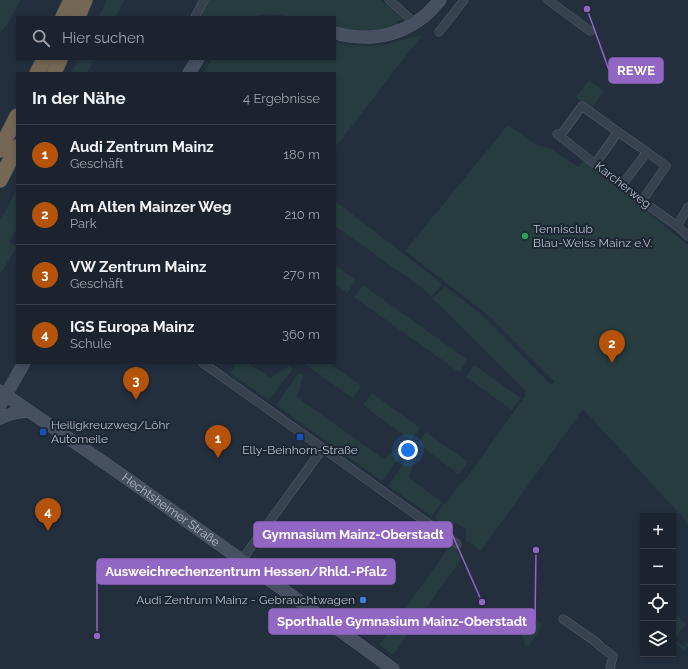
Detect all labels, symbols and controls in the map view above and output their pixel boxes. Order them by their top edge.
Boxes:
search box [16,16,336,60]
icon: search [30,27,52,49]
text: Hier suchen [62,29,145,47]
callout: REWE [609,58,663,83]
text: REWE [617,63,655,78]
text: In der Nähe [32,88,126,108]
text: 4 Ergebnisse [243,91,320,106]
text: Audi Zentrum Mainz [70,138,214,156]
text: 1 [42,147,48,162]
text: 180 m [284,147,320,162]
text: Geschäft [70,156,124,171]
street label: Karcherweg [592,159,654,211]
text: Am Alten Mainzer Weg [70,198,232,216]
text: 2 [41,207,49,222]
text: 210 m [284,207,320,222]
text: Park [70,216,97,231]
place label: Tennisclub Blau-Weiss Mainz e.V. [533,222,652,250]
marker: Tennisclub Blau-Weiss Mainz e.V. [520,231,530,241]
text: VW Zentrum Mainz [70,258,206,276]
text: 3 [41,267,49,282]
text: 270 m [283,267,320,282]
text: Geschäft [70,276,124,291]
text: IGS Europa Mainz [70,318,194,336]
text: 4 [41,327,49,342]
text: 360 m [282,327,320,342]
pin: 2 [599,330,625,363]
text: Schule [70,336,112,351]
pin: 3 [123,367,149,400]
place label: Heiligkreuzweg/Löhr Automeile [51,418,170,446]
pin: 1 [205,425,231,458]
marker: Heiligkreuzweg/Löhr Automeile [38,427,48,437]
marker: Elly-Beinhorn-Straße [295,432,305,442]
your location [398,440,418,460]
place label: Elly-Beinhorn-Straße [242,443,358,457]
street label: Hechtsheimer Straße [119,470,222,549]
pin: 4 [35,498,61,531]
map controls [640,513,676,657]
button: + [640,513,676,549]
callout: Gymnasium Mainz-Oberstadt [254,522,452,547]
text: Gymnasium Mainz-Oberstadt [262,527,444,542]
button: − [640,549,676,585]
callout: Ausweichrechenzentrum Hessen/Rhld.-Pfalz [97,559,395,584]
text: Ausweichrechenzentrum Hessen/Rhld.-Pfalz [105,564,387,579]
button: locate [640,585,676,621]
place label: Audi Zentrum Mainz - Gebrauchtwagen [136,593,355,607]
marker: Audi Zentrum Mainz - Gebrauchtwagen [358,595,368,605]
callout: Sporthalle Gymnasium Mainz-Oberstadt [269,609,535,634]
text: Sporthalle Gymnasium Mainz-Oberstadt [277,614,527,629]
button: layers [640,621,676,657]

